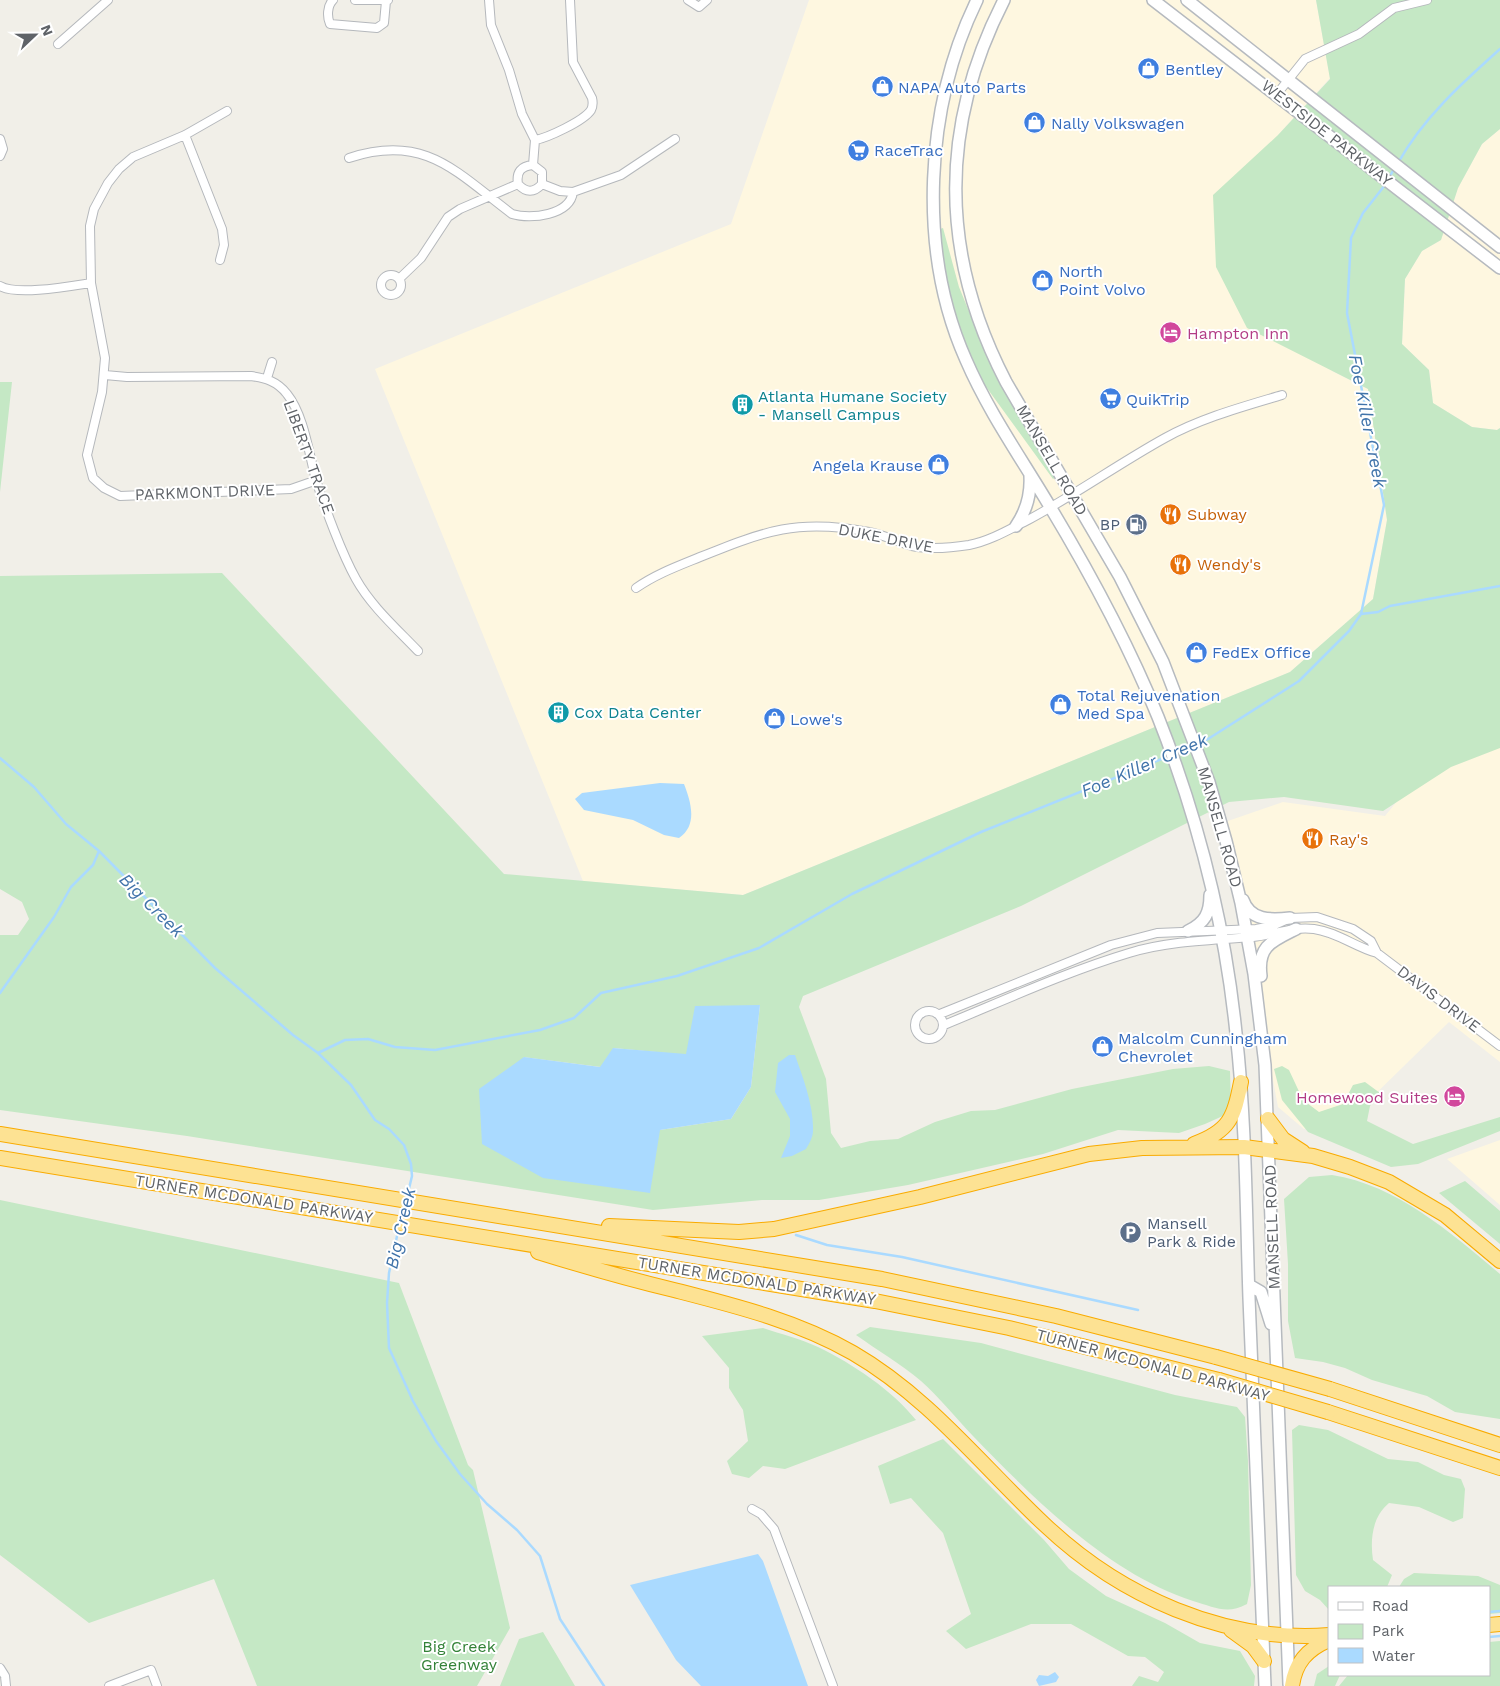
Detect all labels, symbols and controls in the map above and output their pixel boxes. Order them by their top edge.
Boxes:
north arrow [10,10,60,60]
text: N [38,22,56,38]
shop icon: Bentley [1137,57,1161,81]
place label: Bentley [1165,60,1224,79]
shop icon: NAPA Auto Parts [870,75,894,99]
street label: WESTSIDE PARKWAY [1258,76,1396,190]
place label: NAPA Auto Parts [898,78,1026,97]
shop icon: Nally Volkswagen [1023,111,1047,135]
place label: Nally Volkswagen [1051,114,1185,133]
supermarket icon: RaceTrac [846,138,870,162]
place label: RaceTrac [874,141,943,160]
place label: North Point Volvo [1059,262,1146,299]
shop icon: North Point Volvo [1031,268,1055,292]
hotel icon: Hampton Inn [1159,321,1183,345]
place label: Hampton Inn [1187,324,1289,343]
water label: Foe Killer Creek [1345,352,1391,491]
place label: Atlanta Humane Society - Mansell Campus [758,387,947,424]
supermarket icon: QuikTrip [1098,387,1122,411]
place label: QuikTrip [1126,390,1190,409]
building icon: Atlanta Humane Society - Mansell Campus [730,393,754,417]
street label: LIBERTY TRACE [280,397,338,517]
street label: MANSELL ROAD [1013,401,1091,519]
shop icon: Angela Krause [927,453,951,477]
place label: Angela Krause [812,456,923,475]
street label: PARKMONT DRIVE [135,480,275,504]
restaurant icon: Subway [1159,502,1183,526]
place label: Subway [1187,505,1248,524]
fuel station icon: BP [1124,512,1148,536]
place label: BP [1100,515,1120,534]
street label: DUKE DRIVE [837,519,935,557]
restaurant icon: Wendy's [1169,552,1193,576]
place label: Wendy's [1197,555,1261,574]
shop icon: FedEx Office [1184,640,1208,664]
place label: FedEx Office [1212,643,1311,662]
place label: Total Rejuvenation Med Spa [1077,686,1220,723]
shop icon: Total Rejuvenation Med Spa [1049,692,1073,716]
building icon: Cox Data Center [546,700,570,724]
place label: Cox Data Center [574,703,702,722]
shop icon: Lowe's [762,707,786,731]
place label: Lowe's [790,710,843,729]
water label: Foe Killer Creek [1077,728,1212,801]
street label: MANSELL ROAD [1194,764,1246,890]
restaurant icon: Ray's [1301,827,1325,851]
place label: Ray's [1329,830,1368,849]
water label: Big Creek [115,868,189,942]
street label: DAVIS DRIVE [1394,962,1484,1036]
place label: Malcolm Cunningham Chevrolet [1118,1029,1287,1066]
shop icon: Malcolm Cunningham Chevrolet [1090,1035,1114,1059]
hotel icon: Homewood Suites [1442,1085,1466,1109]
place label: Homewood Suites [1296,1088,1438,1107]
street label: MANSELL ROAD [1260,1164,1284,1290]
street label: TURNER MCDONALD PARKWAY [134,1171,374,1227]
water label: Big Creek [380,1184,420,1271]
place label: Mansell Park & Ride [1147,1214,1236,1251]
parking icon: Mansell Park & Ride [1119,1220,1143,1244]
street label: TURNER MCDONALD PARKWAY [637,1253,877,1309]
street label: TURNER MCDONALD PARKWAY [1034,1325,1272,1405]
legend [1328,1586,1490,1676]
text: Road [1372,1597,1409,1615]
text: Park [1372,1622,1405,1640]
park label: Big Creek Greenway [421,1637,498,1674]
text: Water [1372,1647,1415,1665]

